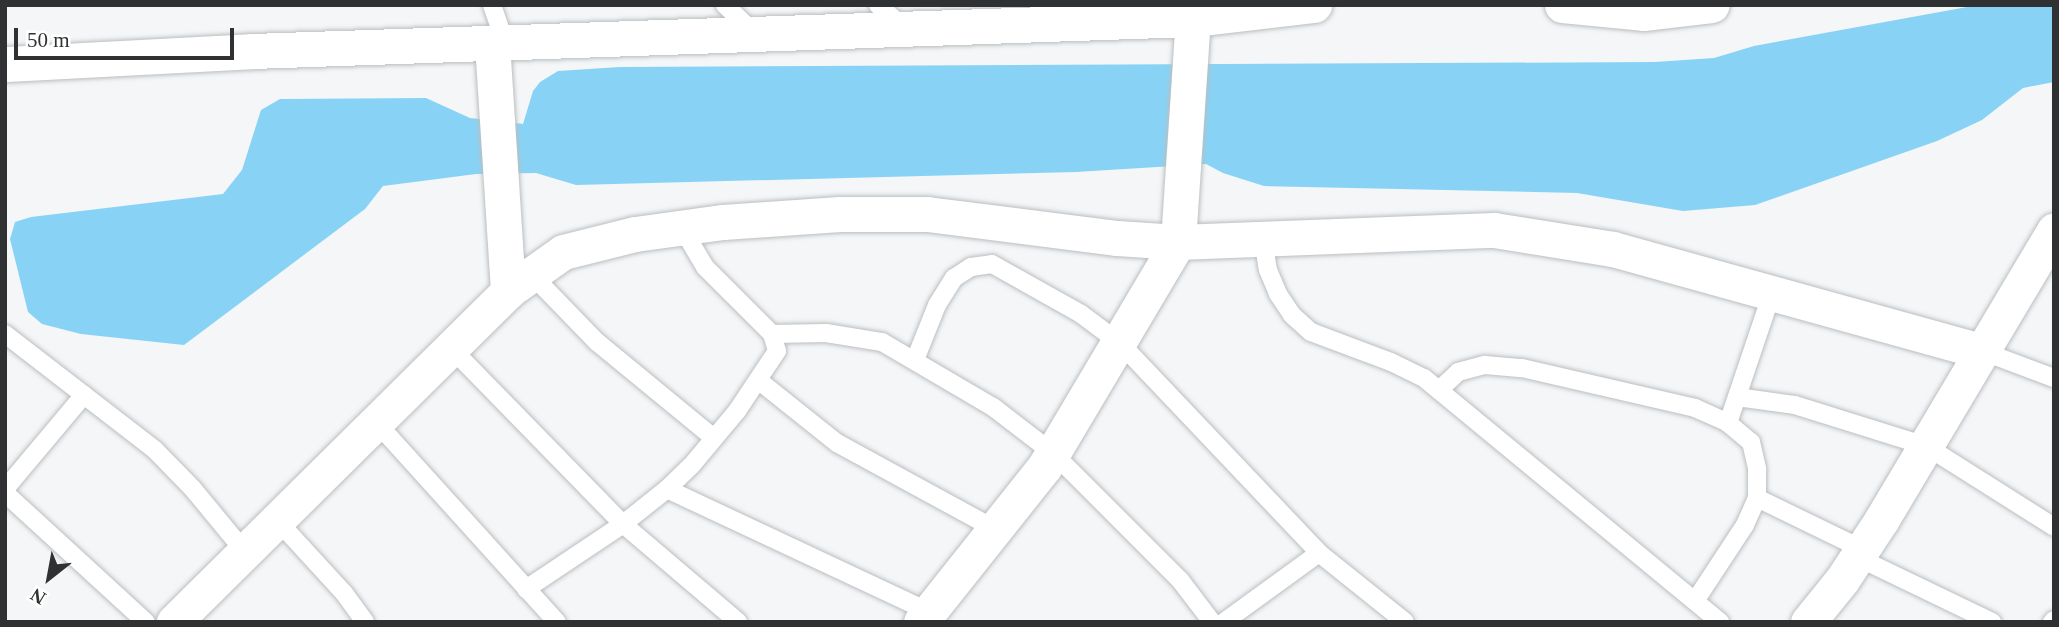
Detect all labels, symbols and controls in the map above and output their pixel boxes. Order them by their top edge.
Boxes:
scale bar [18,14,238,58]
text: 50 m [27,28,70,52]
north arrow [14,543,84,613]
text: N [27,584,49,609]

